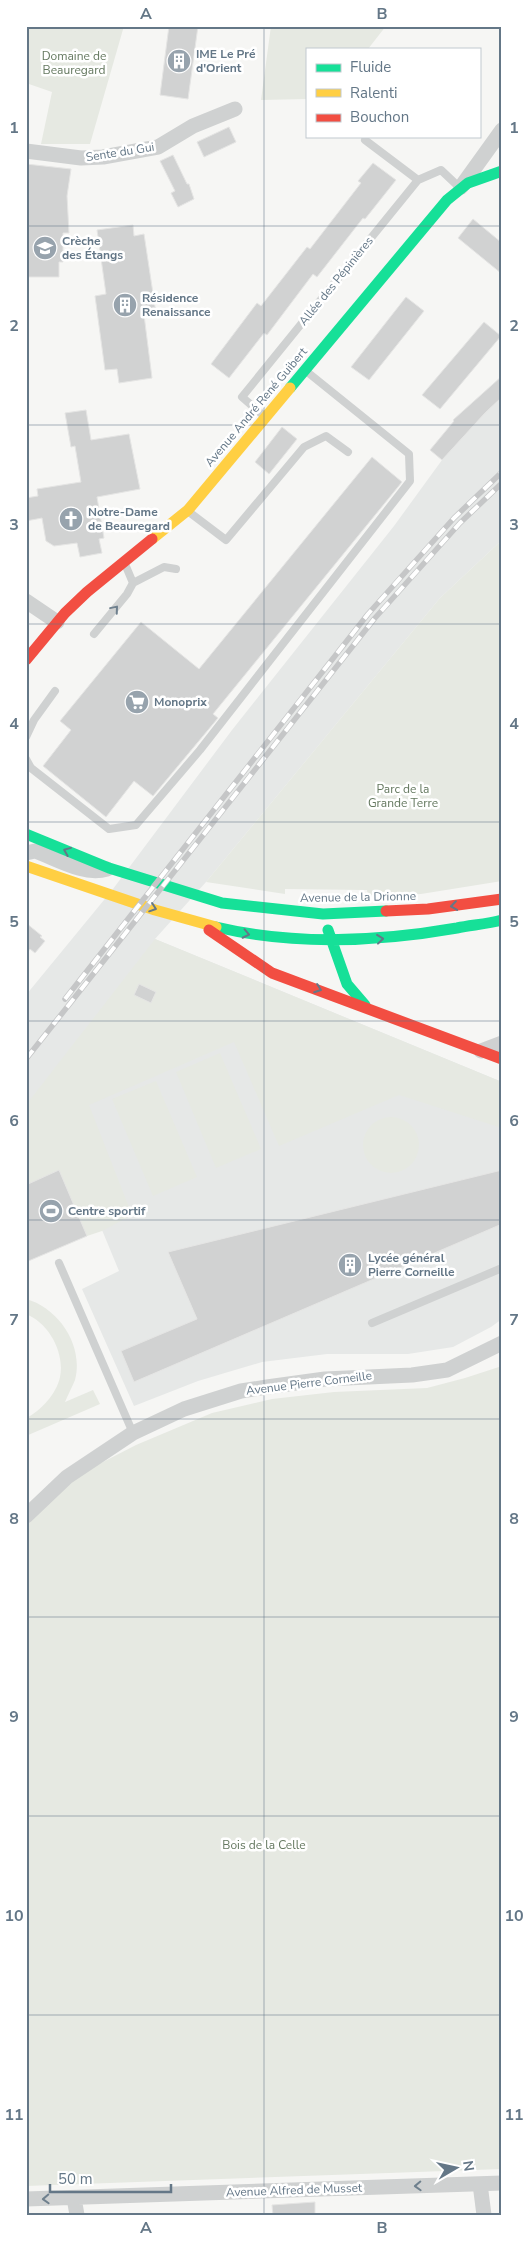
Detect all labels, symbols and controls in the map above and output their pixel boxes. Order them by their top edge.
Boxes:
text: A [140,3,152,25]
text: B [376,3,388,25]
place label: IME Le Pré d'Orient [196,46,256,76]
park label: Domaine de Beauregard [42,48,106,78]
building icon: IME Le Pré d'Orient [166,48,192,74]
legend [306,48,480,138]
text: Fluide [350,57,391,77]
text: Ralenti [350,83,398,103]
text: Bouchon [350,107,409,127]
text: 1 [9,117,19,139]
text: 1 [509,117,519,139]
street label: Sente du Gui [85,139,155,165]
place label: Crèche des Étangs [62,233,123,263]
street label: Allée des Pépinières [295,233,377,329]
school or university icon: Crèche des Étangs [32,235,58,261]
place label: Résidence Renaissance [142,290,211,320]
building icon: Résidence Renaissance [112,292,138,318]
text: 2 [9,315,19,337]
text: 2 [509,315,519,337]
street label: Avenue André René Guibert [201,343,311,470]
place label: Notre-Dame de Beauregard [88,504,170,534]
church icon: Notre-Dame de Beauregard [58,506,84,532]
text: 3 [9,514,19,536]
text: 3 [509,514,519,536]
one-way arrow [109,606,118,615]
supermarket icon: Monoprix [124,689,150,715]
place label: Monoprix [154,694,207,710]
text: 4 [9,713,19,735]
text: 4 [509,713,519,735]
park label: Parc de la Grande Terre [368,781,438,811]
one-way arrow [64,847,72,857]
street label: Avenue de la Drionne [300,888,416,906]
one-way arrow [449,900,458,910]
one-way arrow [149,903,157,913]
text: 5 [9,911,19,933]
text: 5 [509,911,519,933]
one-way arrow [242,928,251,939]
one-way arrow [376,934,384,945]
one-way arrow [313,983,322,993]
text: 6 [9,1110,19,1132]
text: 6 [509,1110,519,1132]
sports icon: Centre sportif [38,1198,64,1224]
place label: Centre sportif [68,1203,146,1219]
place label: Lycée général Pierre Corneille [368,1250,455,1280]
building icon: Lycée général Pierre Corneille [337,1252,363,1278]
text: 7 [9,1309,19,1331]
text: 7 [509,1309,519,1331]
street label: Avenue Pierre Corneille [245,1367,373,1399]
text: 8 [9,1508,19,1530]
text: 8 [509,1508,519,1530]
text: 9 [9,1706,19,1728]
text: 9 [509,1706,519,1728]
park label: Bois de la Celle [222,1837,306,1853]
text: 10 [4,1905,24,1927]
text: 10 [504,1905,524,1927]
text: 11 [4,2104,24,2126]
text: 11 [504,2104,524,2126]
north arrow [430,2144,480,2194]
text: N [458,2159,479,2173]
scale bar [50,2161,171,2193]
text: 50 m [58,2169,93,2189]
street label: Avenue Alfred de Musset [226,2180,363,2200]
one-way arrow [414,2181,422,2191]
one-way arrow [42,2194,50,2204]
text: A [140,2217,152,2239]
text: B [376,2217,388,2239]

